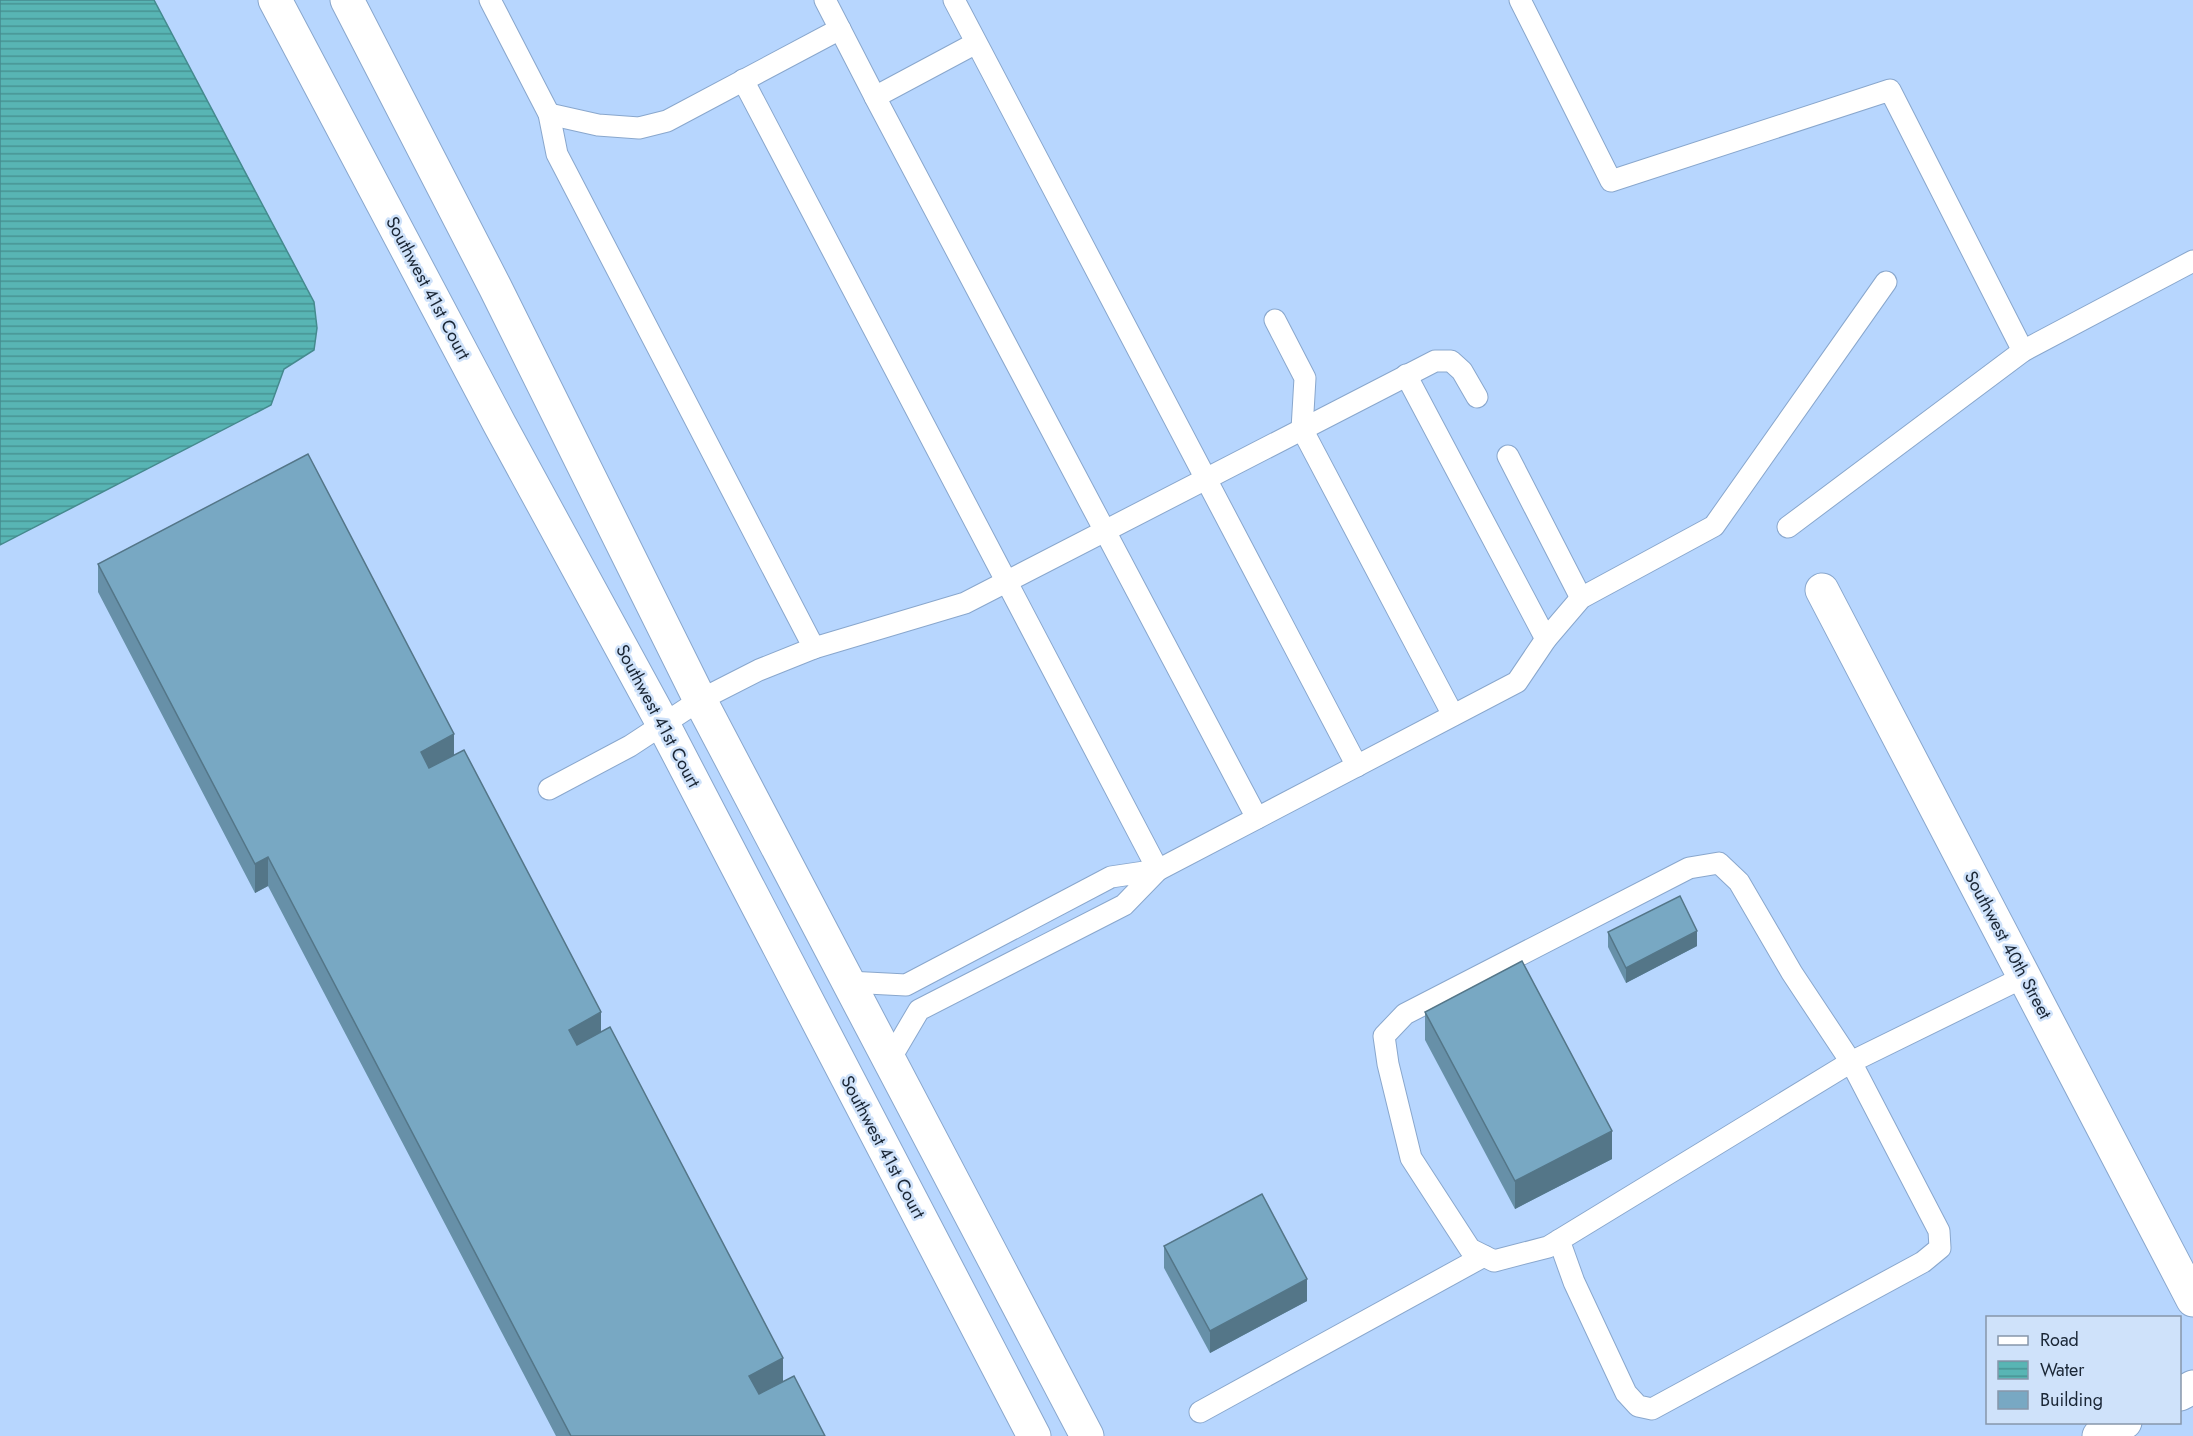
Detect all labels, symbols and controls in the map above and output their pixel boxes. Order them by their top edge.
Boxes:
street label: Southwest 41st Court [379,212,477,365]
street label: Southwest 41st Court [609,640,707,793]
street label: Southwest 40th Street [1958,866,2058,1024]
street label: Southwest 41st Court [834,1071,932,1224]
legend [1986,1316,2181,1424]
text: Road [2040,1327,2079,1353]
text: Water [2040,1357,2085,1383]
text: Building [2040,1387,2103,1413]

